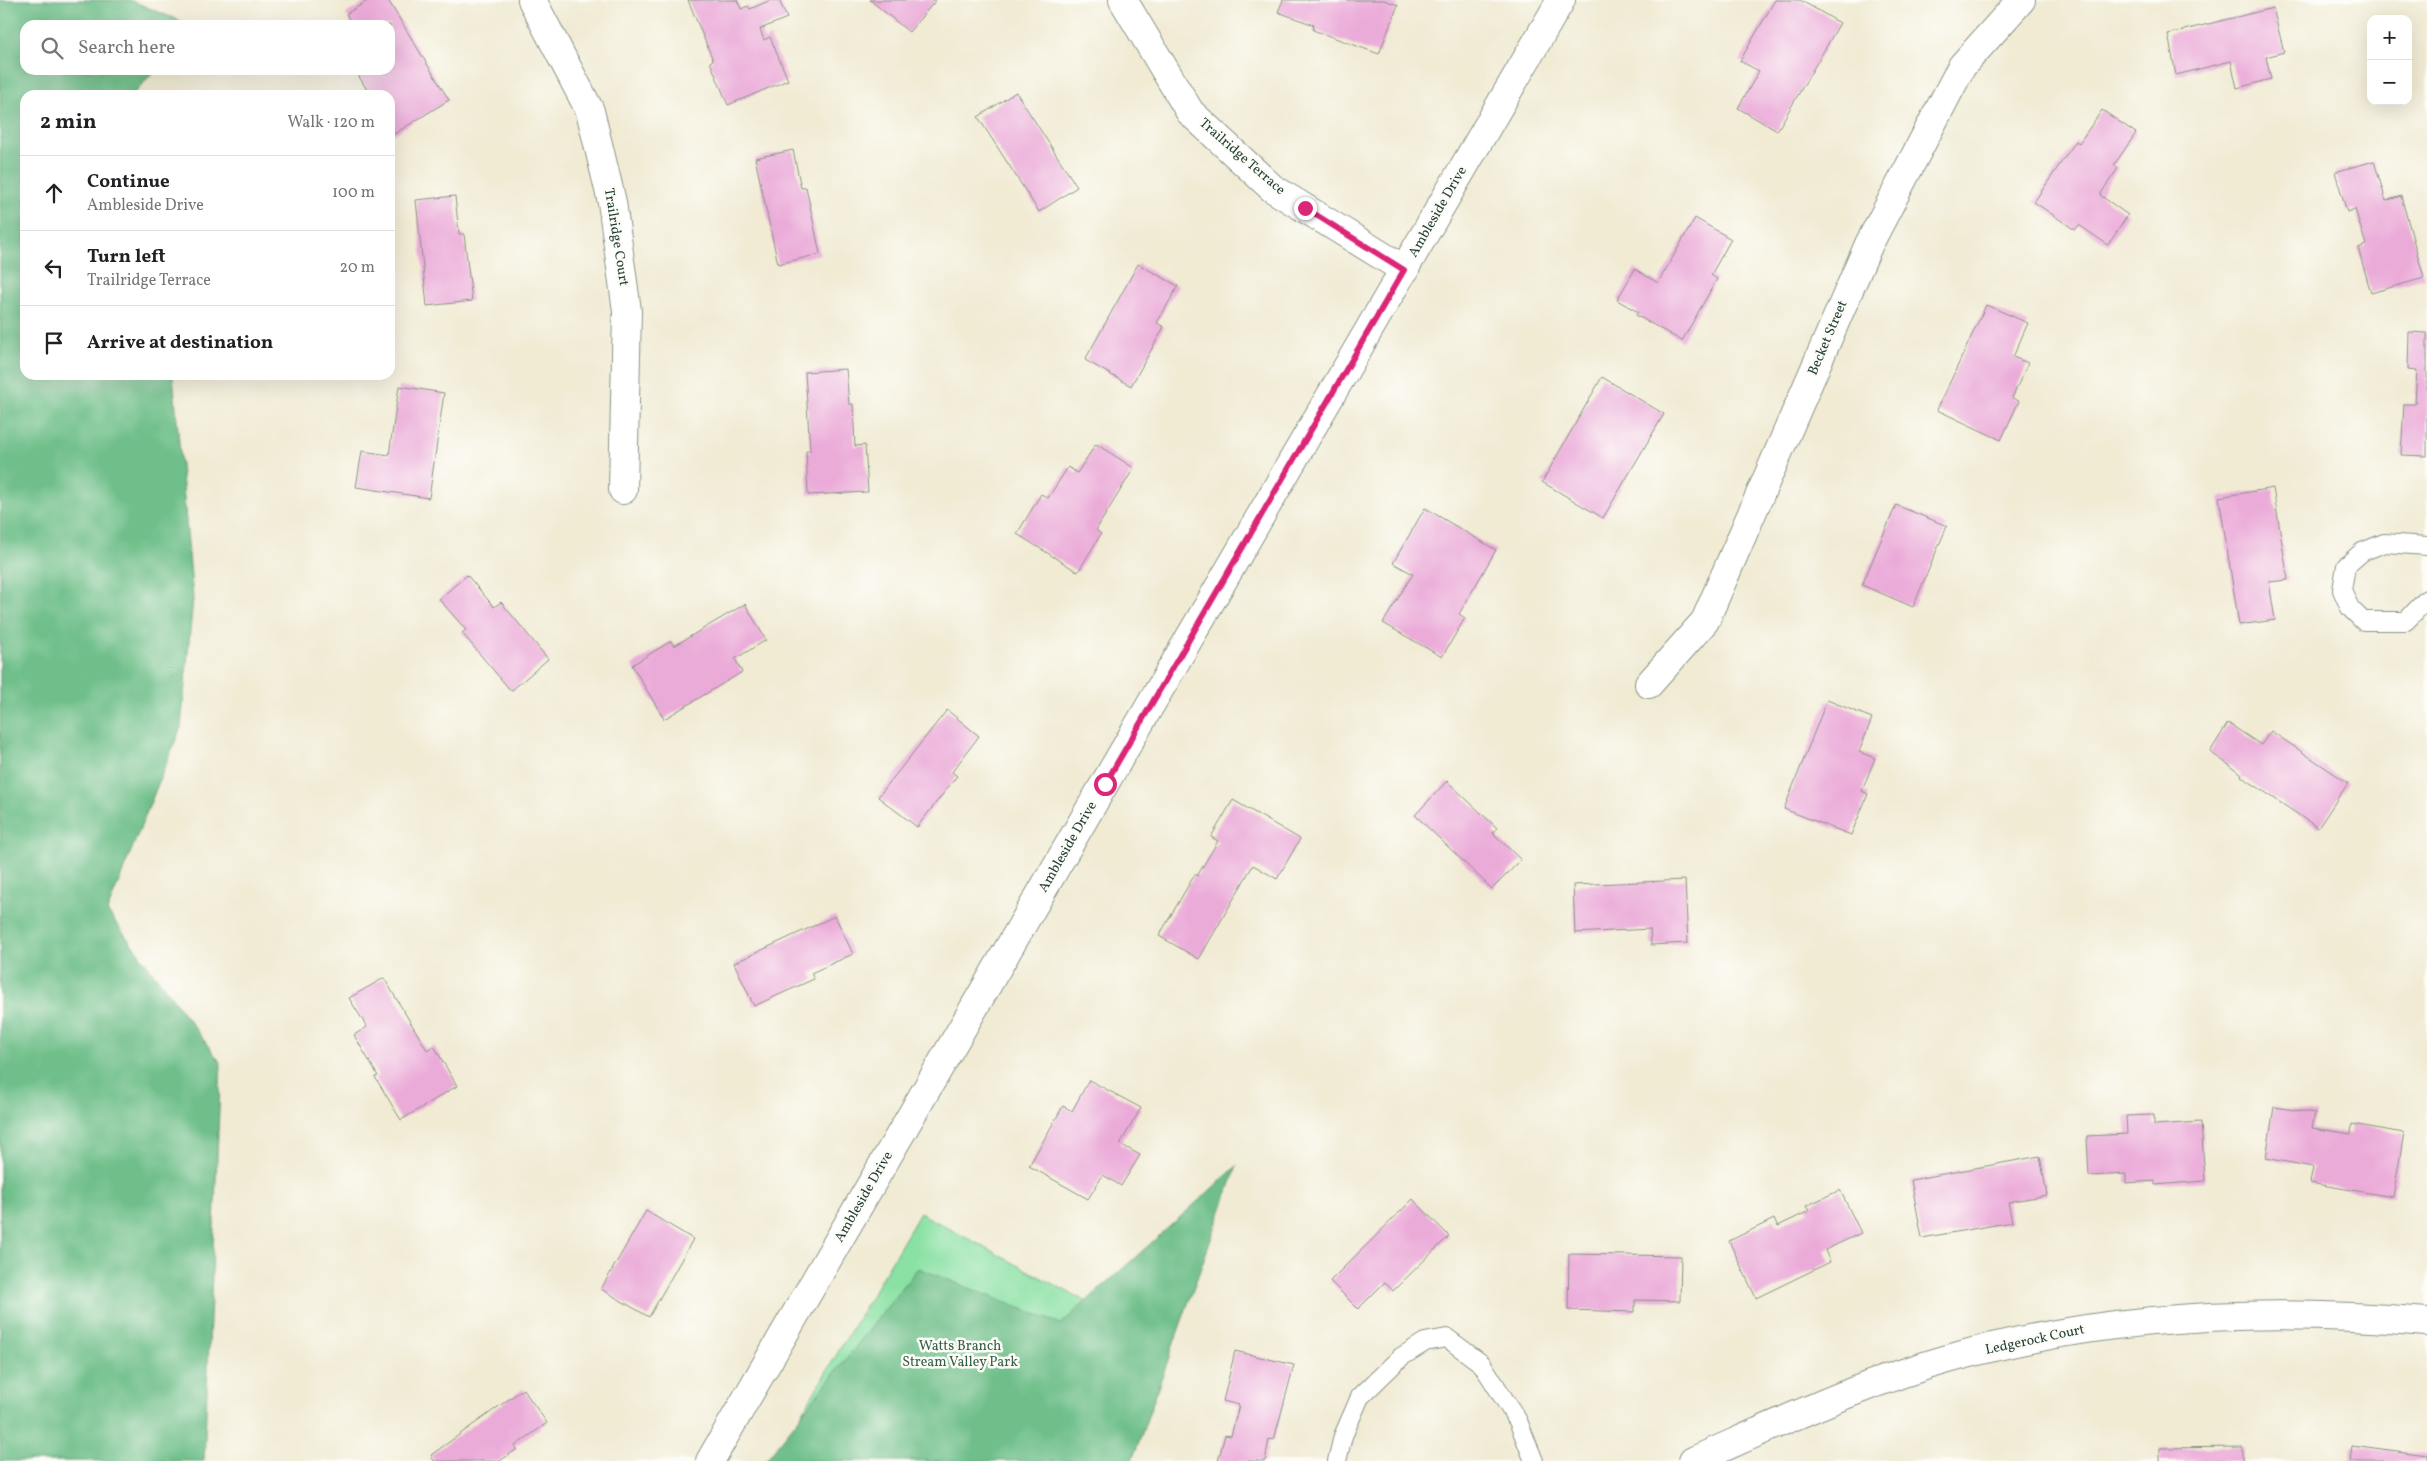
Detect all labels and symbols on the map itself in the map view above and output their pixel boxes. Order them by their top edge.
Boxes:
street label: Trailridge Terrace [1195,114,1289,200]
street label: Ambleside Drive [1404,163,1472,261]
street label: Trailridge Court [599,187,633,287]
route end [1294,197,1317,220]
street label: Becket Street [1804,298,1852,378]
route start [1094,773,1117,796]
street label: Ambleside Drive [1034,798,1102,896]
street label: Ambleside Drive [830,1148,898,1246]
street label: Ledgerock Court [1984,1320,2086,1360]
park label: Watts Branch Stream Valley Park [902,1337,1018,1372]

